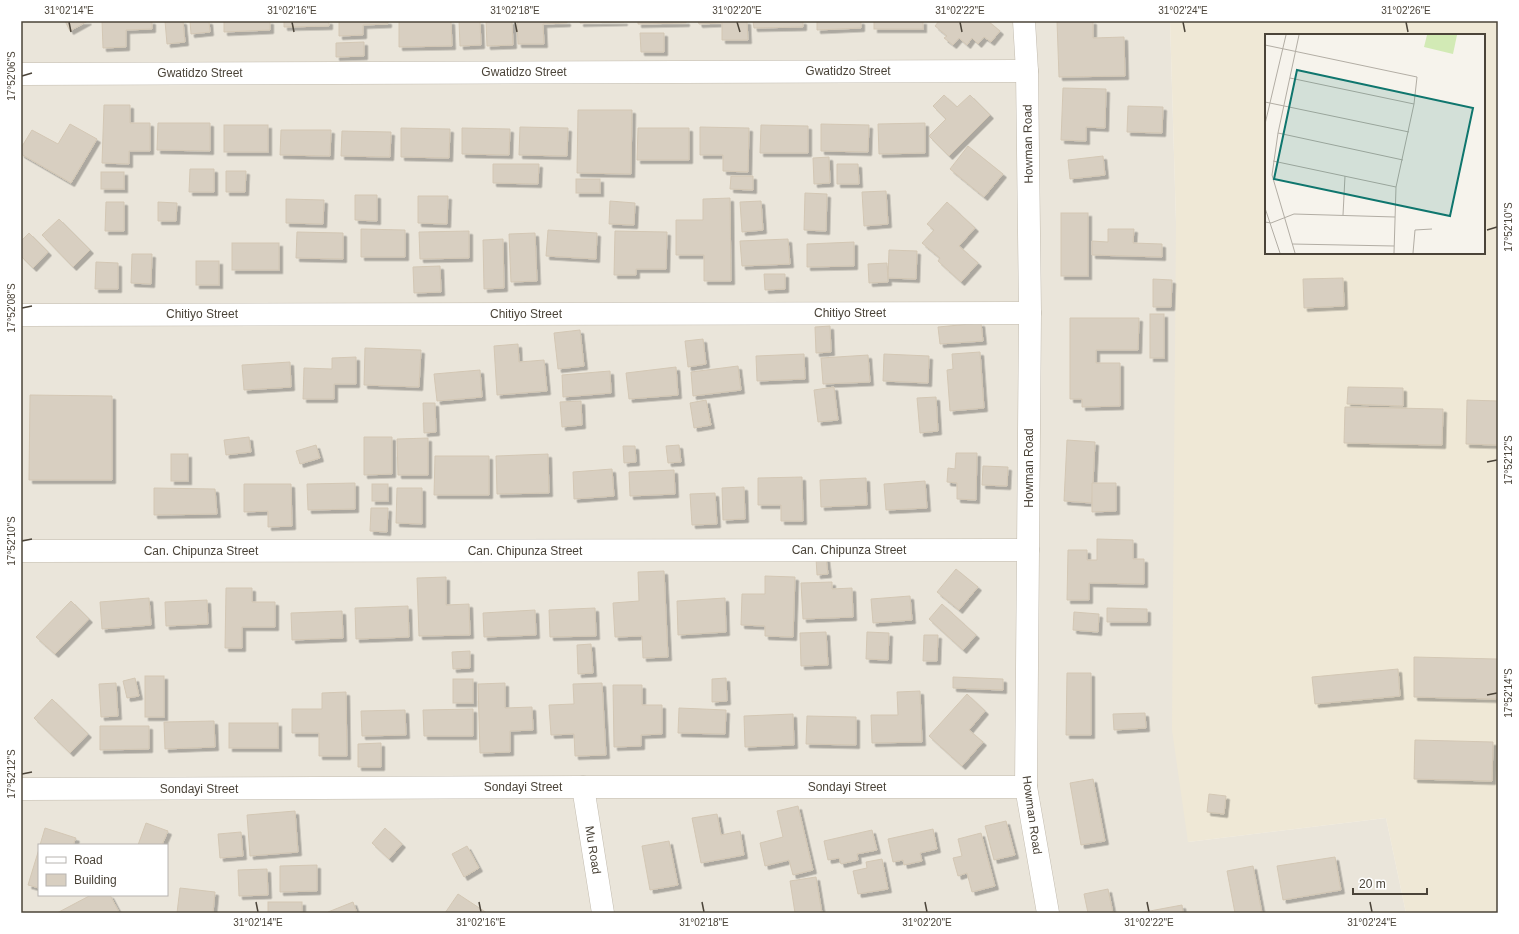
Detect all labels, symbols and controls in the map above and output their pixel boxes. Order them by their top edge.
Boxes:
text: 31°02'14"E [44,5,94,16]
text: 31°02'16"E [267,5,317,16]
text: 31°02'18"E [490,5,540,16]
text: 31°02'20"E [712,5,762,16]
text: 31°02'22"E [935,5,985,16]
text: 31°02'24"E [1158,5,1208,16]
text: 31°02'26"E [1381,5,1431,16]
inset map [1265,34,1485,254]
text: 17°52'06"S [6,51,17,101]
street label: Gwatidzo Street [805,64,891,78]
street label: Gwatidzo Street [481,65,567,79]
street label: Gwatidzo Street [157,66,243,80]
street label: Howman Road [1020,104,1036,184]
text: 17°52'10"S [1503,202,1514,252]
text: 17°52'08"S [6,283,17,333]
street label: Chitiyo Street [814,306,887,320]
street label: Chitiyo Street [166,307,239,321]
street label: Chitiyo Street [490,307,563,321]
street label: Howman Road [1022,428,1036,508]
text: 17°52'12"S [1503,435,1514,485]
text: 17°52'10"S [6,516,17,566]
street label: Can. Chipunza Street [792,543,907,557]
street label: Can. Chipunza Street [144,544,259,558]
street label: Can. Chipunza Street [468,544,583,558]
text: 17°52'14"S [1503,668,1514,718]
text: 17°52'12"S [6,749,17,799]
street label: Howman Road [1020,775,1044,855]
street label: Sondayi Street [484,780,563,794]
street label: Sondayi Street [808,780,887,794]
street label: Sondayi Street [160,782,239,796]
street label: Mu Road [582,825,604,875]
legend [38,844,168,896]
text: Road [74,853,103,867]
scale bar [1353,870,1427,896]
text: Building [74,873,117,887]
text: 20 m [1359,877,1386,891]
text: 31°02'14"E [233,917,283,928]
text: 31°02'16"E [456,917,506,928]
text: 31°02'18"E [679,917,729,928]
text: 31°02'20"E [902,917,952,928]
text: 31°02'22"E [1124,917,1174,928]
text: 31°02'24"E [1347,917,1397,928]

